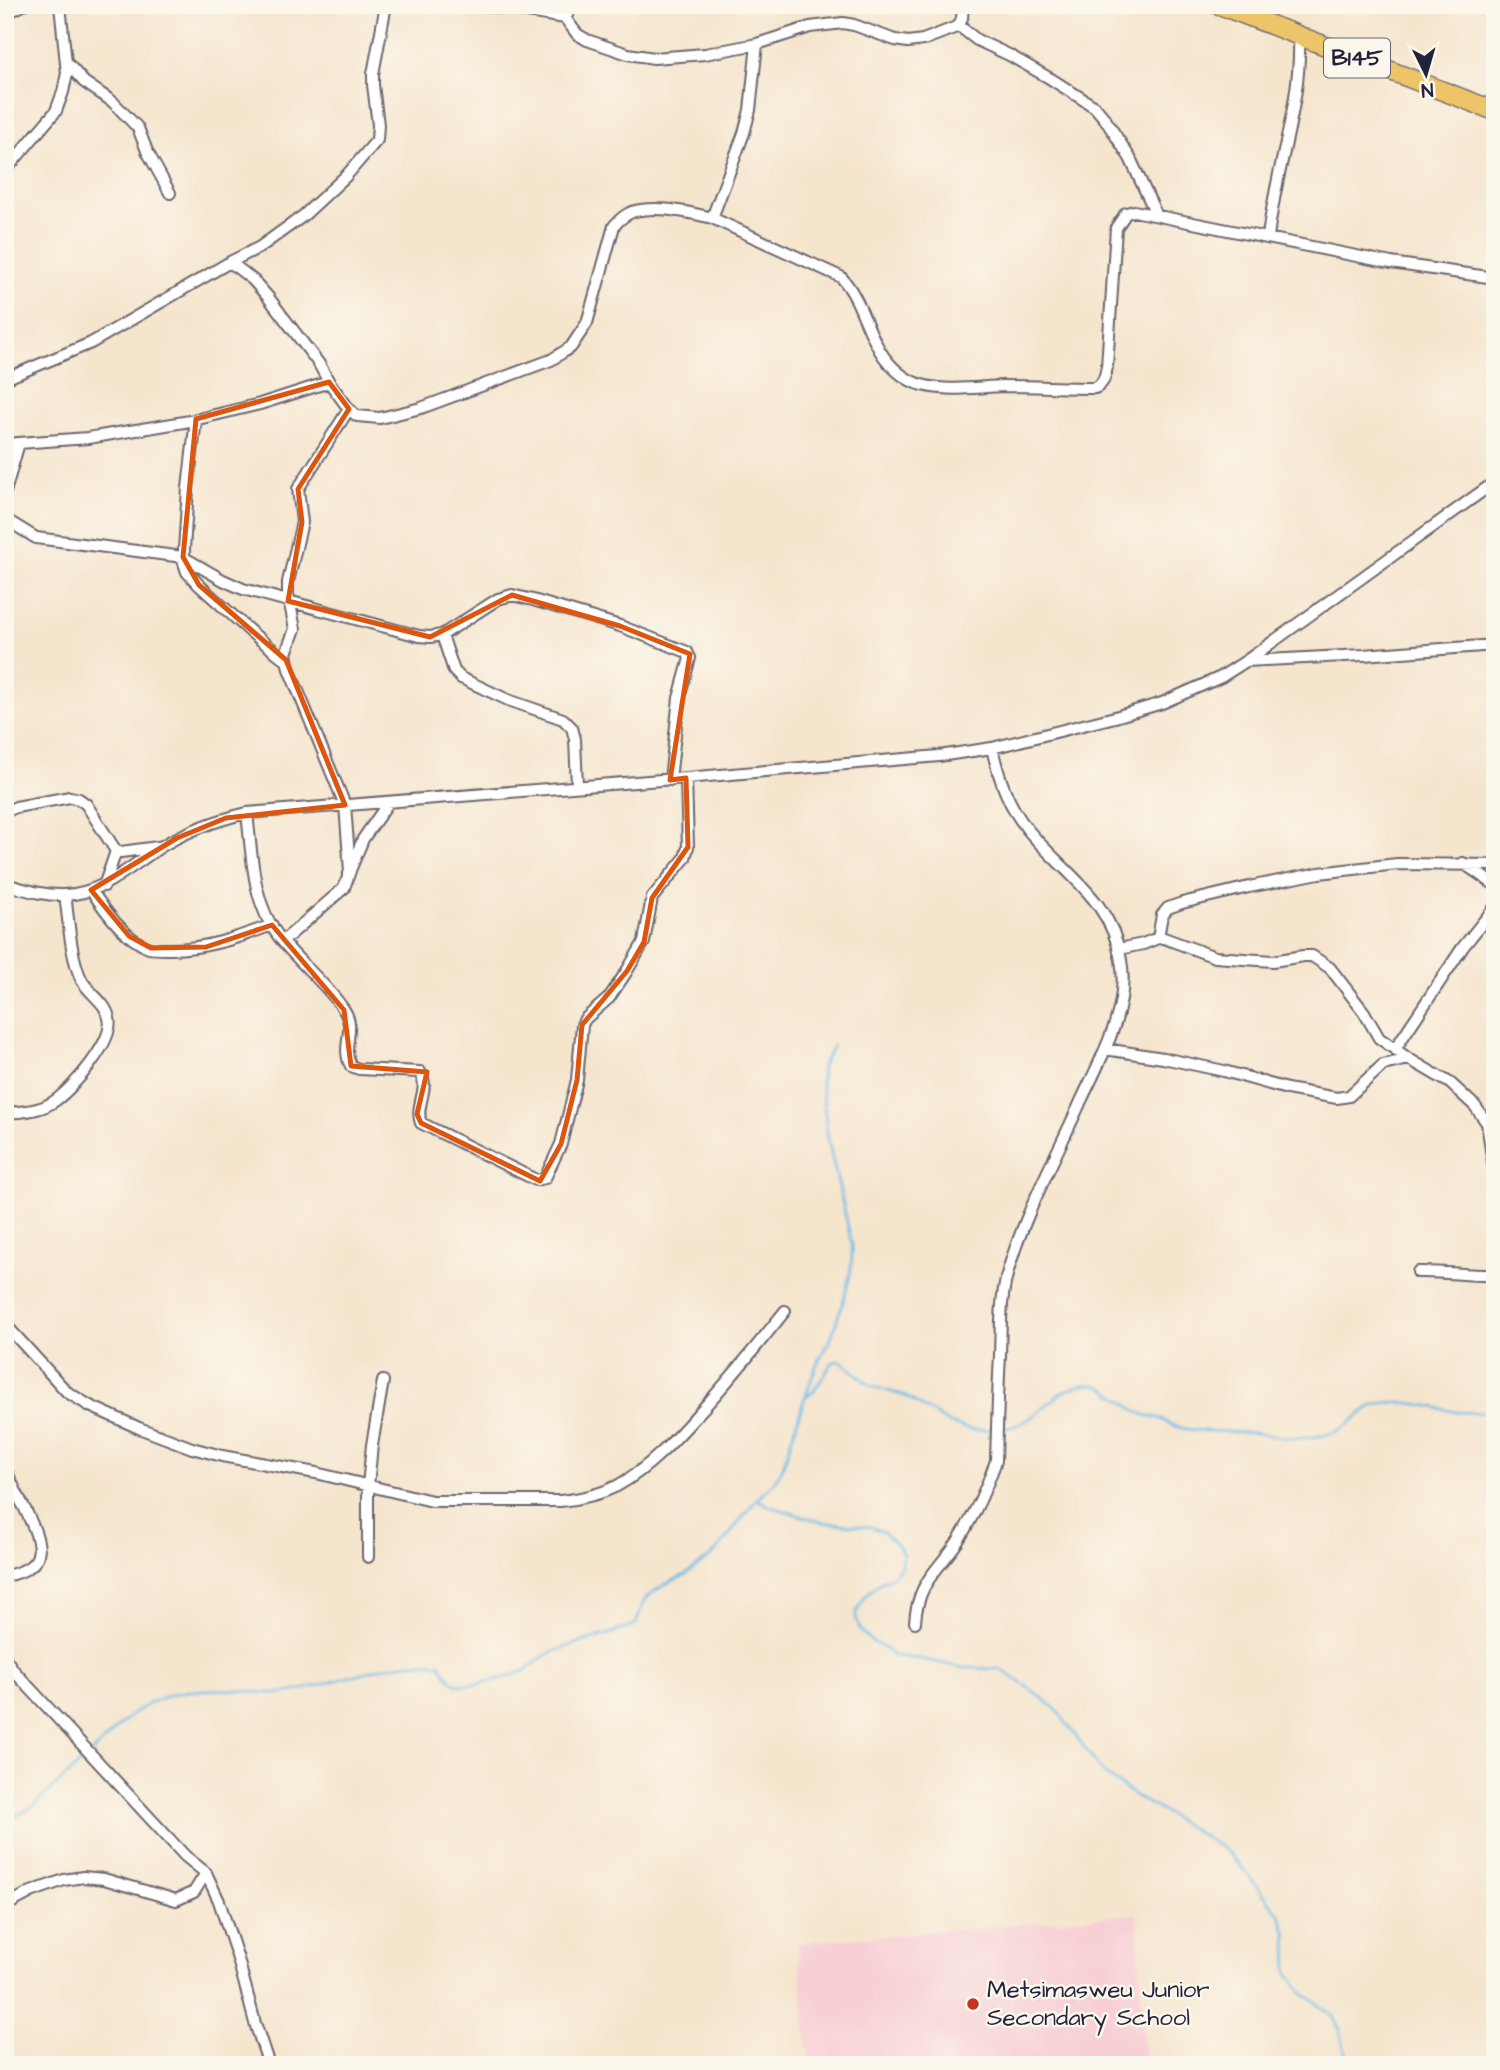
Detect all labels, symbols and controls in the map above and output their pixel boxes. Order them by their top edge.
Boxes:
north arrow [1392,38,1462,108]
road number: B145 [1324,39,1390,78]
text: N [1420,75,1434,103]
place label: Metsimasweu Junior Secondary School [987,1973,1210,2036]
marker: Metsimasweu Junior Secondary School [965,1996,981,2012]

